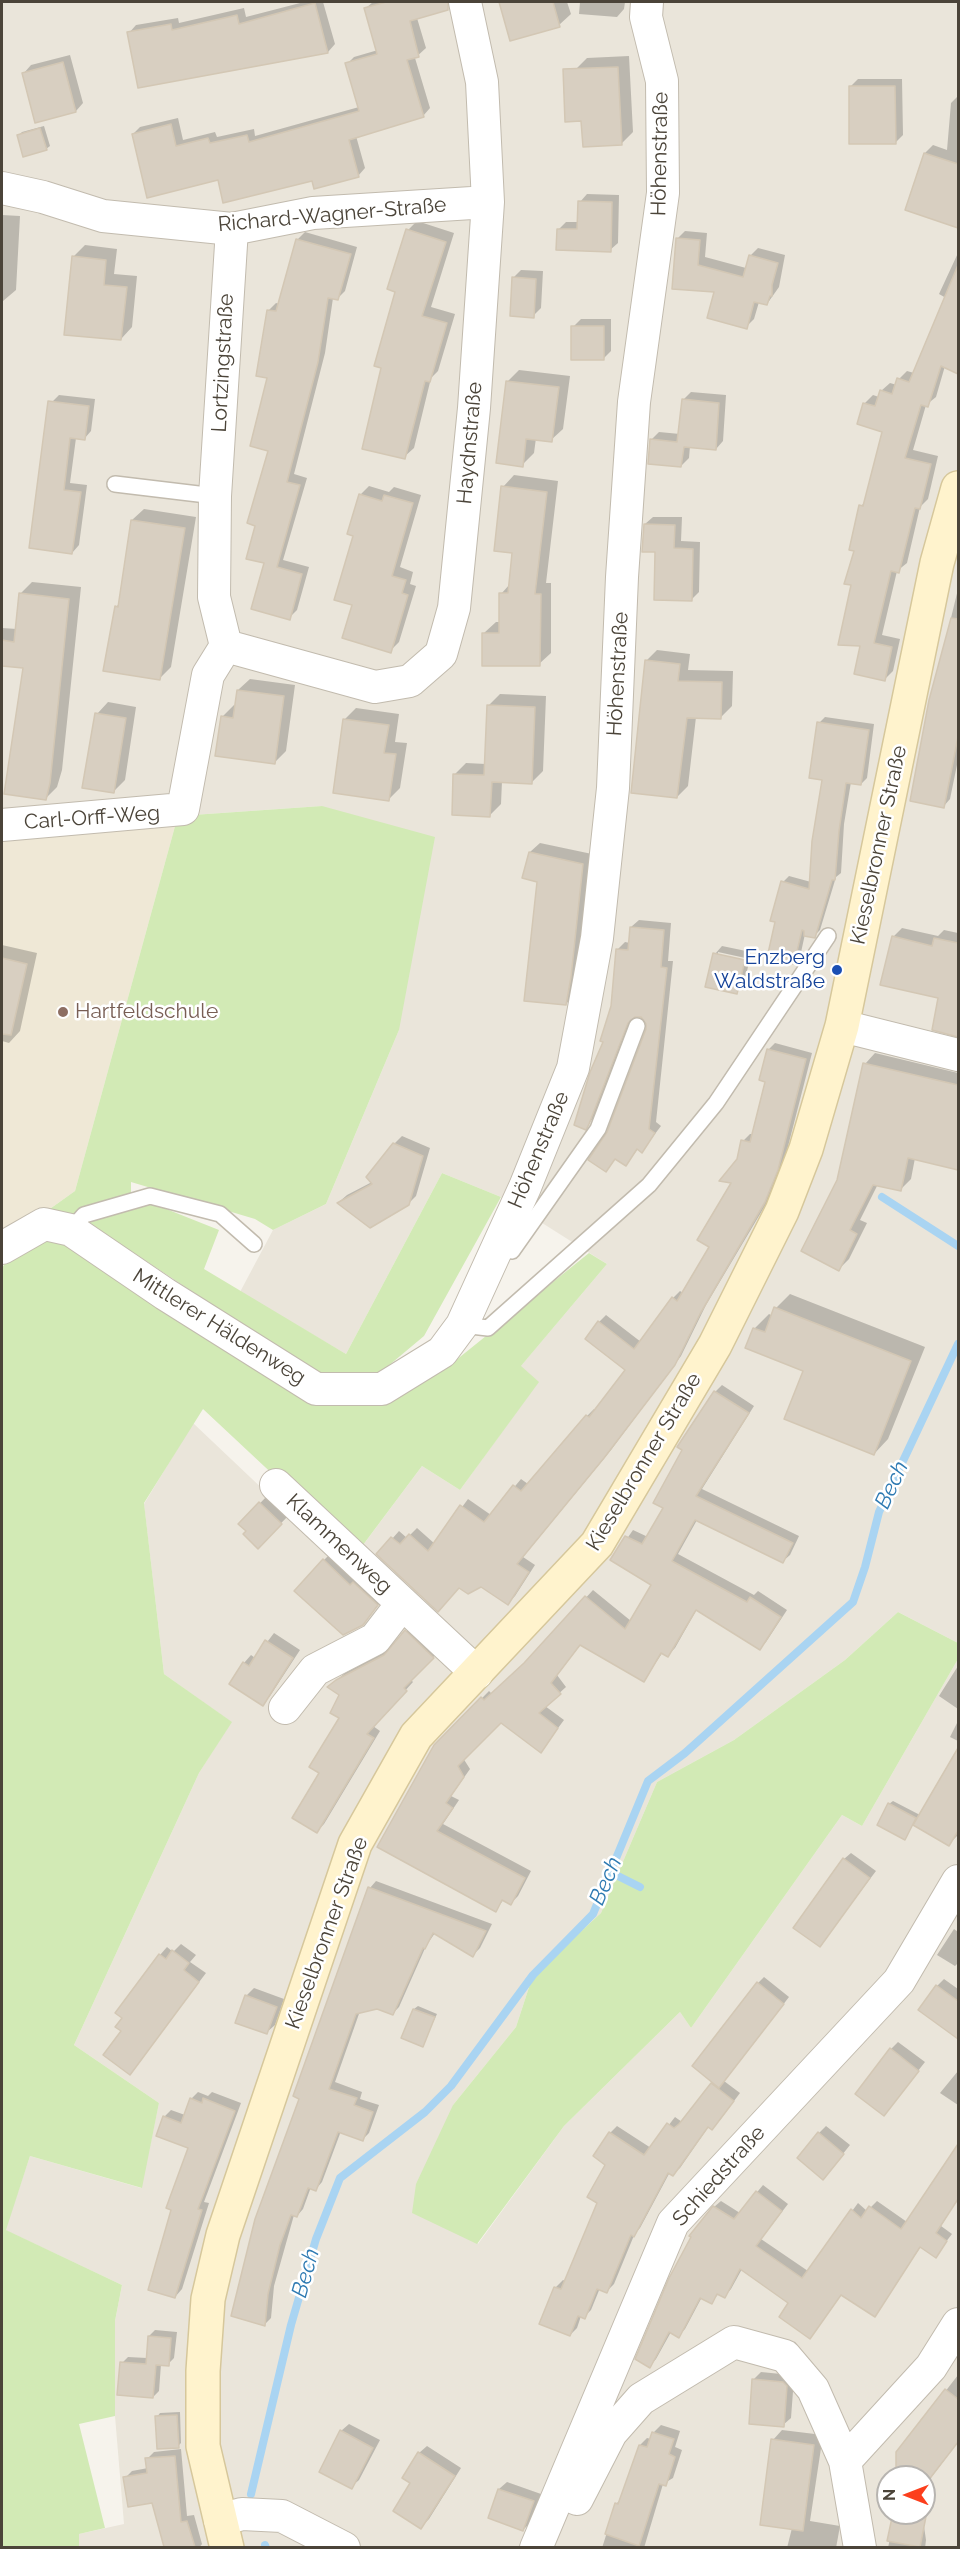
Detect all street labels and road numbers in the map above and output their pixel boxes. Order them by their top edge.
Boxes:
street label: Höhenstraße [646,92,674,216]
street label: Richard-Wagner-Straße [217,192,447,238]
street label: Lortzingstraße [207,293,239,433]
street label: Haydnstraße [452,381,488,505]
street label: Höhenstraße [602,611,634,737]
street label: Kieselbronner Straße [846,743,912,947]
street label: Carl-Orff-Weg [23,801,161,835]
street label: Höhenstraße [503,1088,575,1212]
street label: Mittlerer Häldenweg [128,1264,310,1390]
street label: Kieselbronner Straße [581,1369,707,1555]
street label: Klammenweg [281,1489,397,1599]
street label: Kieselbronner Straße [280,1833,374,2033]
street label: Schiedstraße [667,2121,771,2231]

